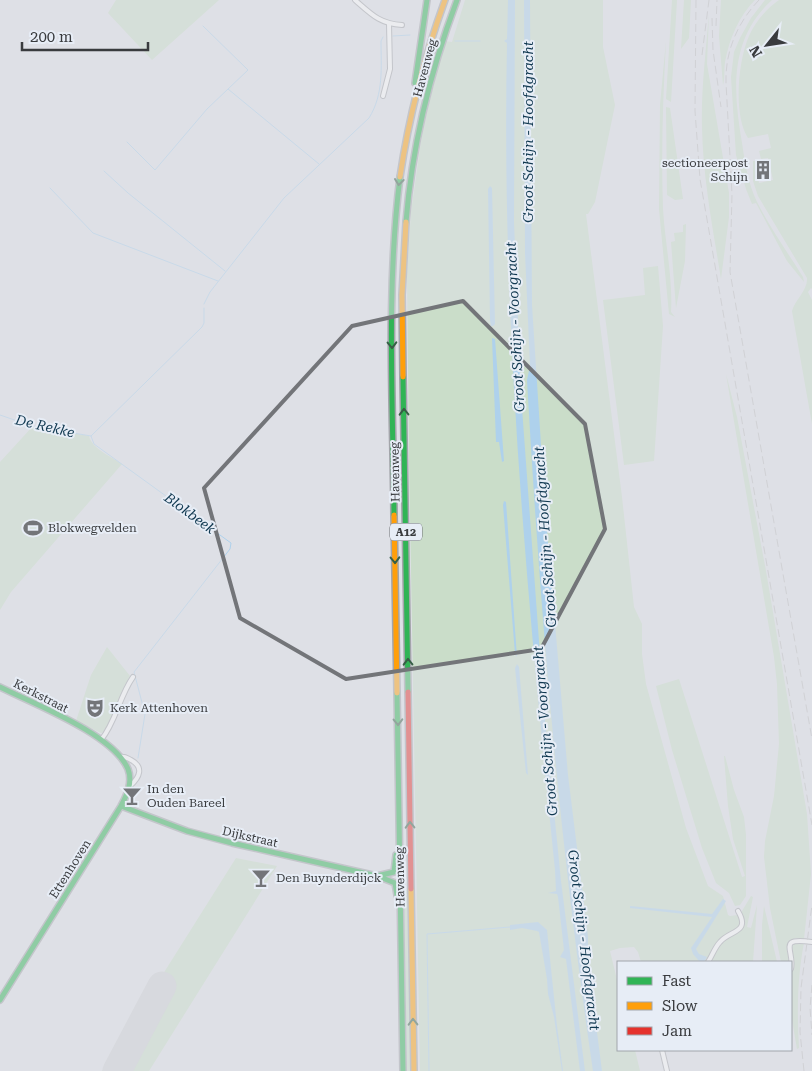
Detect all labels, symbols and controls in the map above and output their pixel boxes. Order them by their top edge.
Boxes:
scale bar [22,20,149,52]
north arrow [742,20,792,70]
text: 200 m [30,28,73,46]
street label: Havenweg [410,37,440,99]
water label: Groot Schijn - Hoofdgracht [520,40,536,223]
text: N [746,43,765,60]
place label: sectioneerpost Schijn [662,156,749,184]
building icon: sectioneerpost Schijn [752,159,774,181]
one-way arrow [394,179,405,187]
water label: Groot Schijn - Voorgracht [503,241,527,413]
one-way arrow [386,341,397,349]
one-way arrow [399,408,409,416]
water label: De Rekke [13,411,76,441]
street label: Havenweg [387,442,403,502]
water label: Groot Schijn - Hoofdgracht [531,445,559,628]
water label: Blokbeek [161,489,219,537]
sports icon: Blokwegvelden [22,517,44,539]
place label: Blokwegvelden [48,521,137,535]
road number: A12 [390,524,422,540]
one-way arrow [390,556,400,564]
water label: Groot Schijn - Voorgracht [530,645,560,817]
one-way arrow [403,658,413,666]
street label: Kerkstraat [11,676,71,716]
theatre icon: Kerk Attenhoven [84,697,106,719]
place label: Kerk Attenhoven [110,701,208,715]
one-way arrow [393,718,403,726]
place label: In den Ouden Bareel [147,782,225,810]
bar icon: In den Ouden Bareel [121,785,143,807]
one-way arrow [404,821,415,829]
street label: Dijkstraat [221,824,280,850]
street label: Ettenhoven [46,837,94,901]
street label: Havenweg [392,847,408,907]
water label: Groot Schijn - Hoofdgracht [565,849,603,1032]
bar icon: Den Buynderdijck [250,867,272,889]
place label: Den Buynderdijck [276,871,382,885]
legend [617,961,792,1051]
text: Fast [662,972,692,990]
text: Slow [662,997,698,1015]
one-way arrow [408,1018,418,1026]
text: Jam [662,1022,692,1040]

